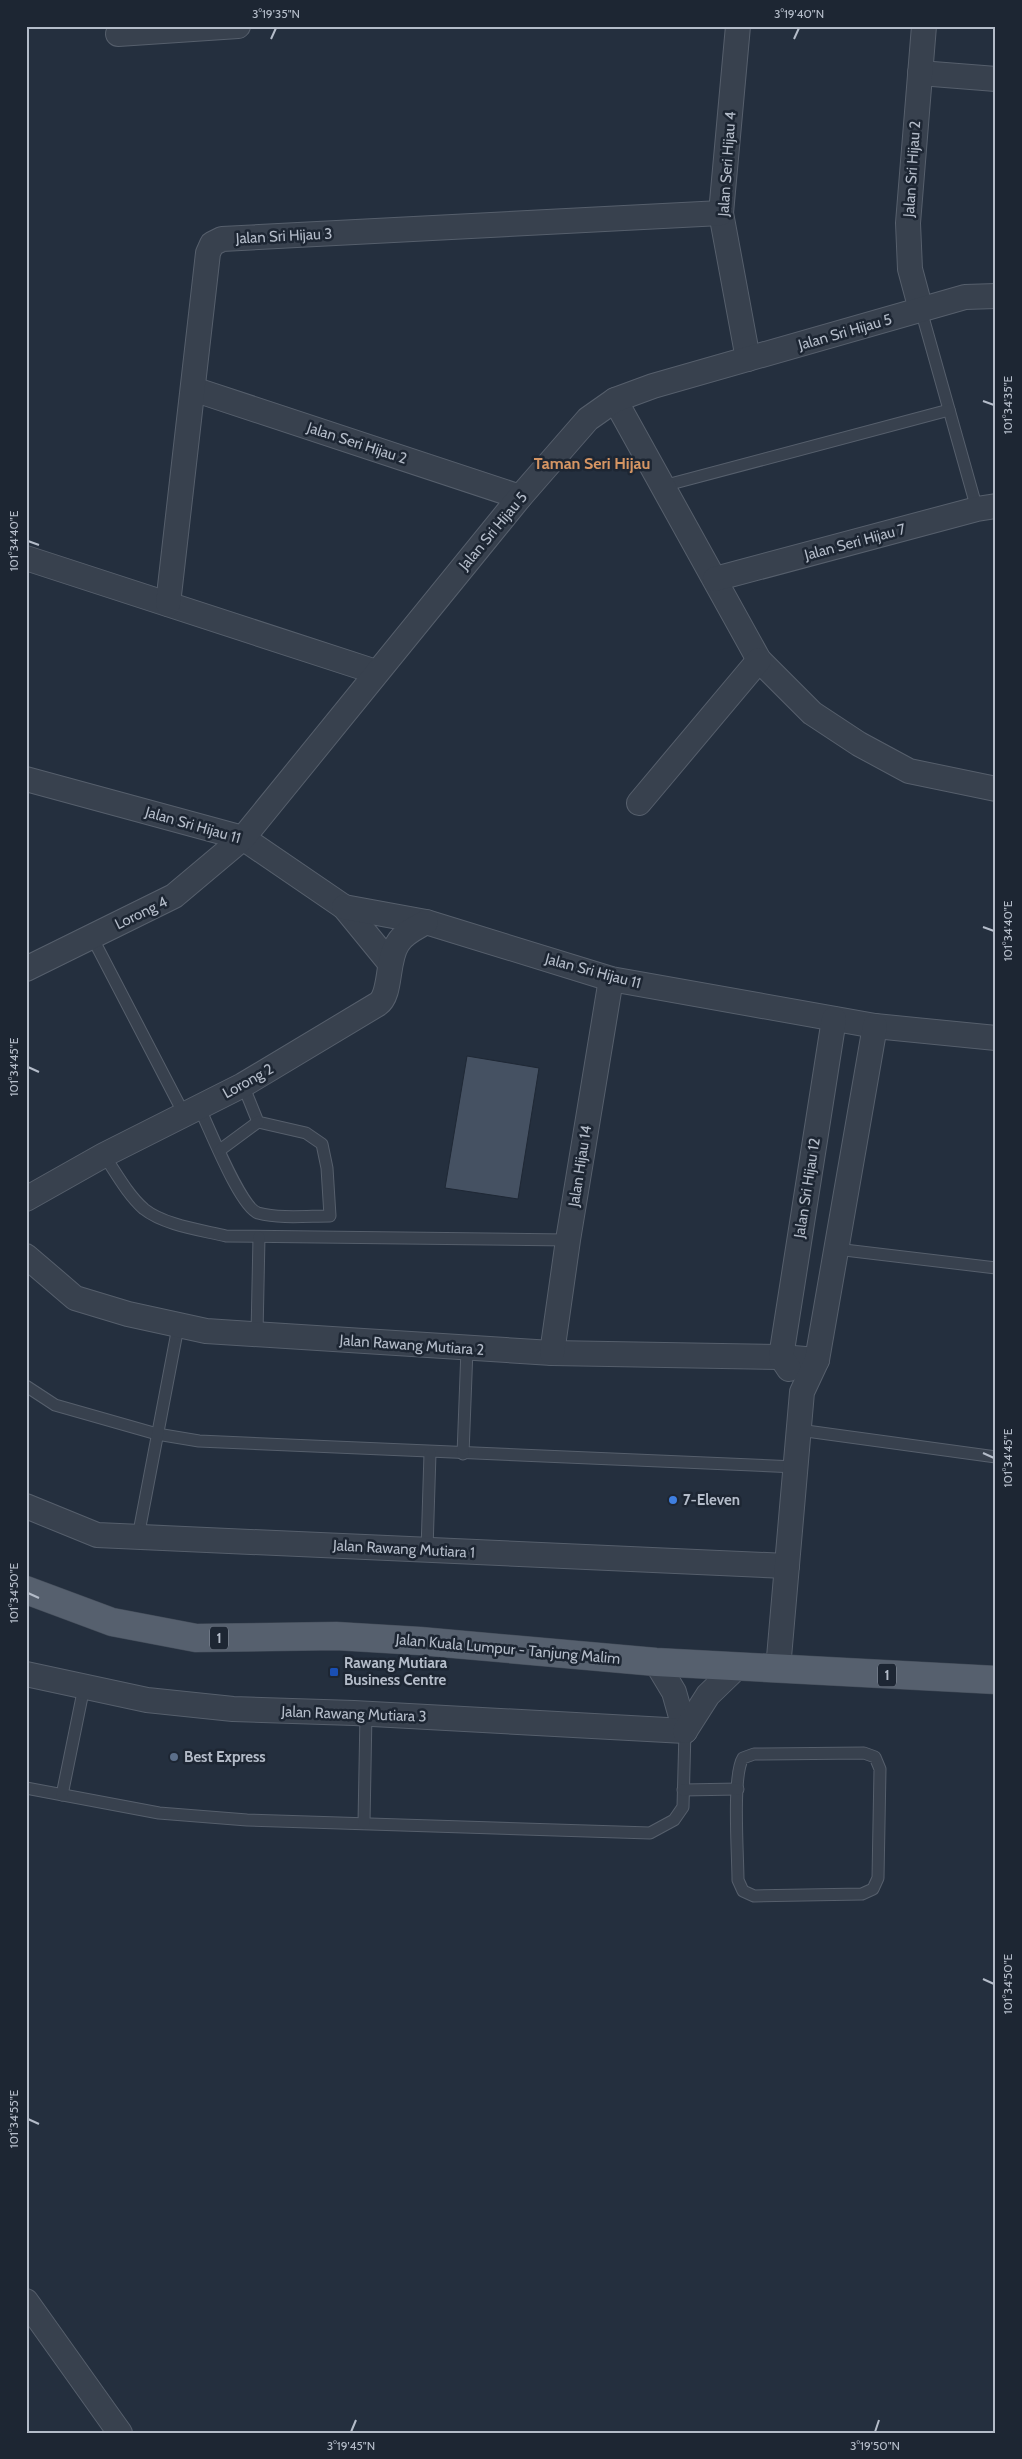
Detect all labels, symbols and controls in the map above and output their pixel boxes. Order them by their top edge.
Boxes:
text: 3°19'35"N [252,6,300,21]
text: 3°19'40"N [774,6,824,21]
street label: Jalan Seri Hijau 4 [714,111,740,218]
street label: Jalan Sri Hijau 2 [900,120,924,219]
street label: Jalan Sri Hijau 3 [234,224,333,248]
street label: Jalan Sri Hijau 5 [795,310,894,354]
text: 101°34'35"E [1000,375,1015,434]
street label: Jalan Seri Hijau 2 [304,418,409,468]
district label: Taman Seri Hijau [534,454,650,473]
street label: Jalan Sri Hijau 5 [454,488,531,575]
text: 101°34'40"E [6,510,21,571]
street label: Jalan Seri Hijau 7 [802,520,908,564]
street label: Jalan Sri Hijau 11 [142,803,243,847]
street label: Lorong 4 [112,892,171,933]
text: 101°34'40"E [1000,900,1015,961]
street label: Jalan Sri Hijau 11 [542,949,643,992]
text: 101°34'45"E [6,1037,21,1096]
street label: Lorong 2 [219,1060,277,1102]
street label: Jalan Hijau 14 [565,1124,595,1209]
street label: Jalan Sri Hijau 12 [790,1136,824,1240]
street label: Jalan Rawang Mutiara 2 [338,1331,485,1359]
text: 101°34'45"E [1000,1428,1015,1487]
place label: 7-Eleven [683,1491,740,1509]
marker: 7-Eleven [667,1494,679,1506]
street label: Jalan Rawang Mutiara 1 [332,1536,475,1562]
text: 101°34'50"E [6,1562,21,1623]
road number: 1 [210,1626,228,1650]
street label: Jalan Kuala Lumpur - Tanjung Malim [394,1630,621,1668]
place label: Rawang Mutiara Business Centre [344,1654,448,1689]
road number: 1 [878,1664,896,1686]
marker: Rawang Mutiara Business Centre [328,1666,340,1678]
street label: Jalan Rawang Mutiara 3 [280,1702,427,1726]
place label: Best Express [184,1748,266,1766]
marker: Best Express [168,1751,180,1763]
text: 101°34'50"E [1000,1953,1015,2014]
text: 101°34'55"E [6,2089,21,2148]
text: 3°19'45"N [327,2438,375,2453]
text: 3°19'50"N [850,2438,900,2453]

